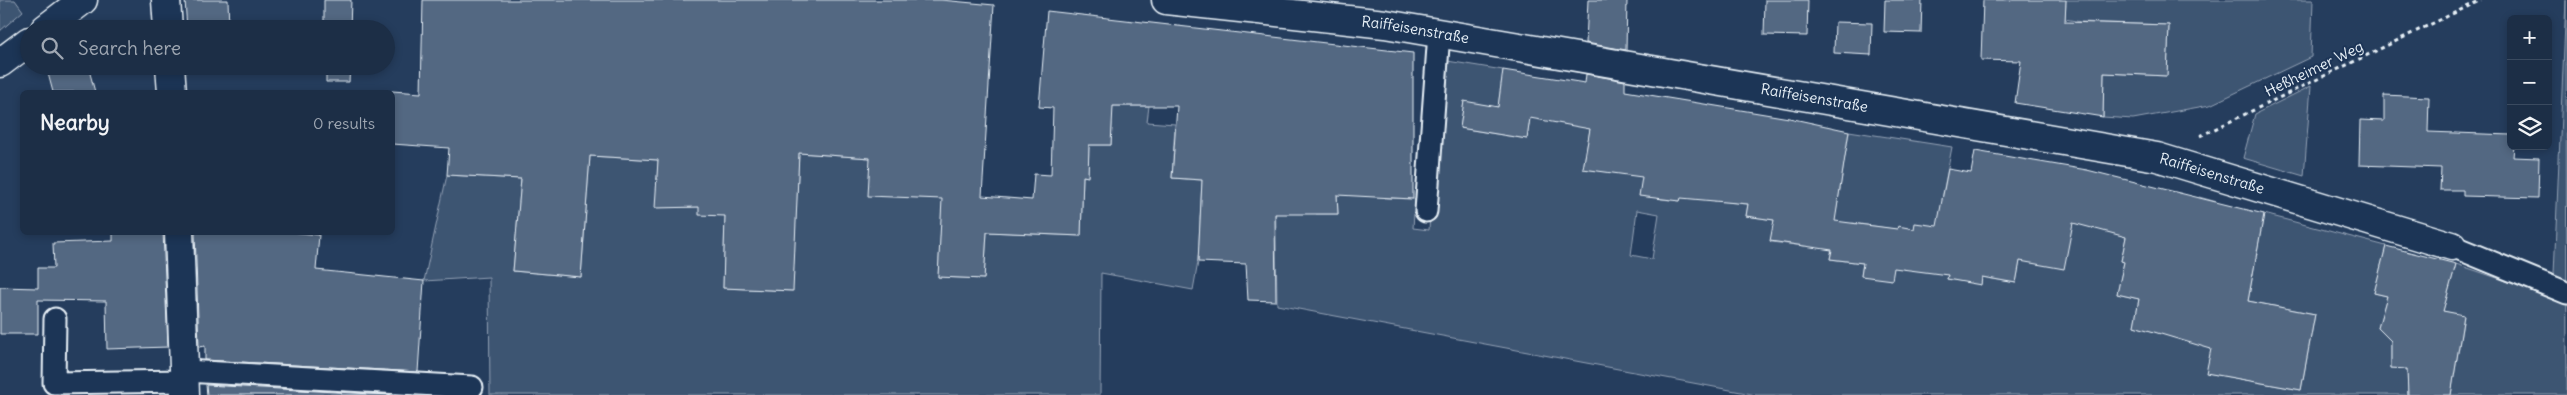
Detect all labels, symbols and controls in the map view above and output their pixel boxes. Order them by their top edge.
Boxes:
street label: Raiffeisenstraße [1361,11,1470,47]
map controls [2507,15,2552,150]
button: + [2507,15,2552,60]
search box [20,20,395,75]
icon: search [38,34,66,62]
text: Search here [78,36,181,60]
street label: Heßheimer Weg [2261,36,2366,101]
button: − [2507,60,2552,105]
street label: Raiffeisenstraße [1759,79,1870,116]
button: layers [2507,105,2552,150]
text: Nearby [40,109,110,136]
text: 0 results [313,113,375,133]
street label: Raiffeisenstraße [2157,148,2267,198]

